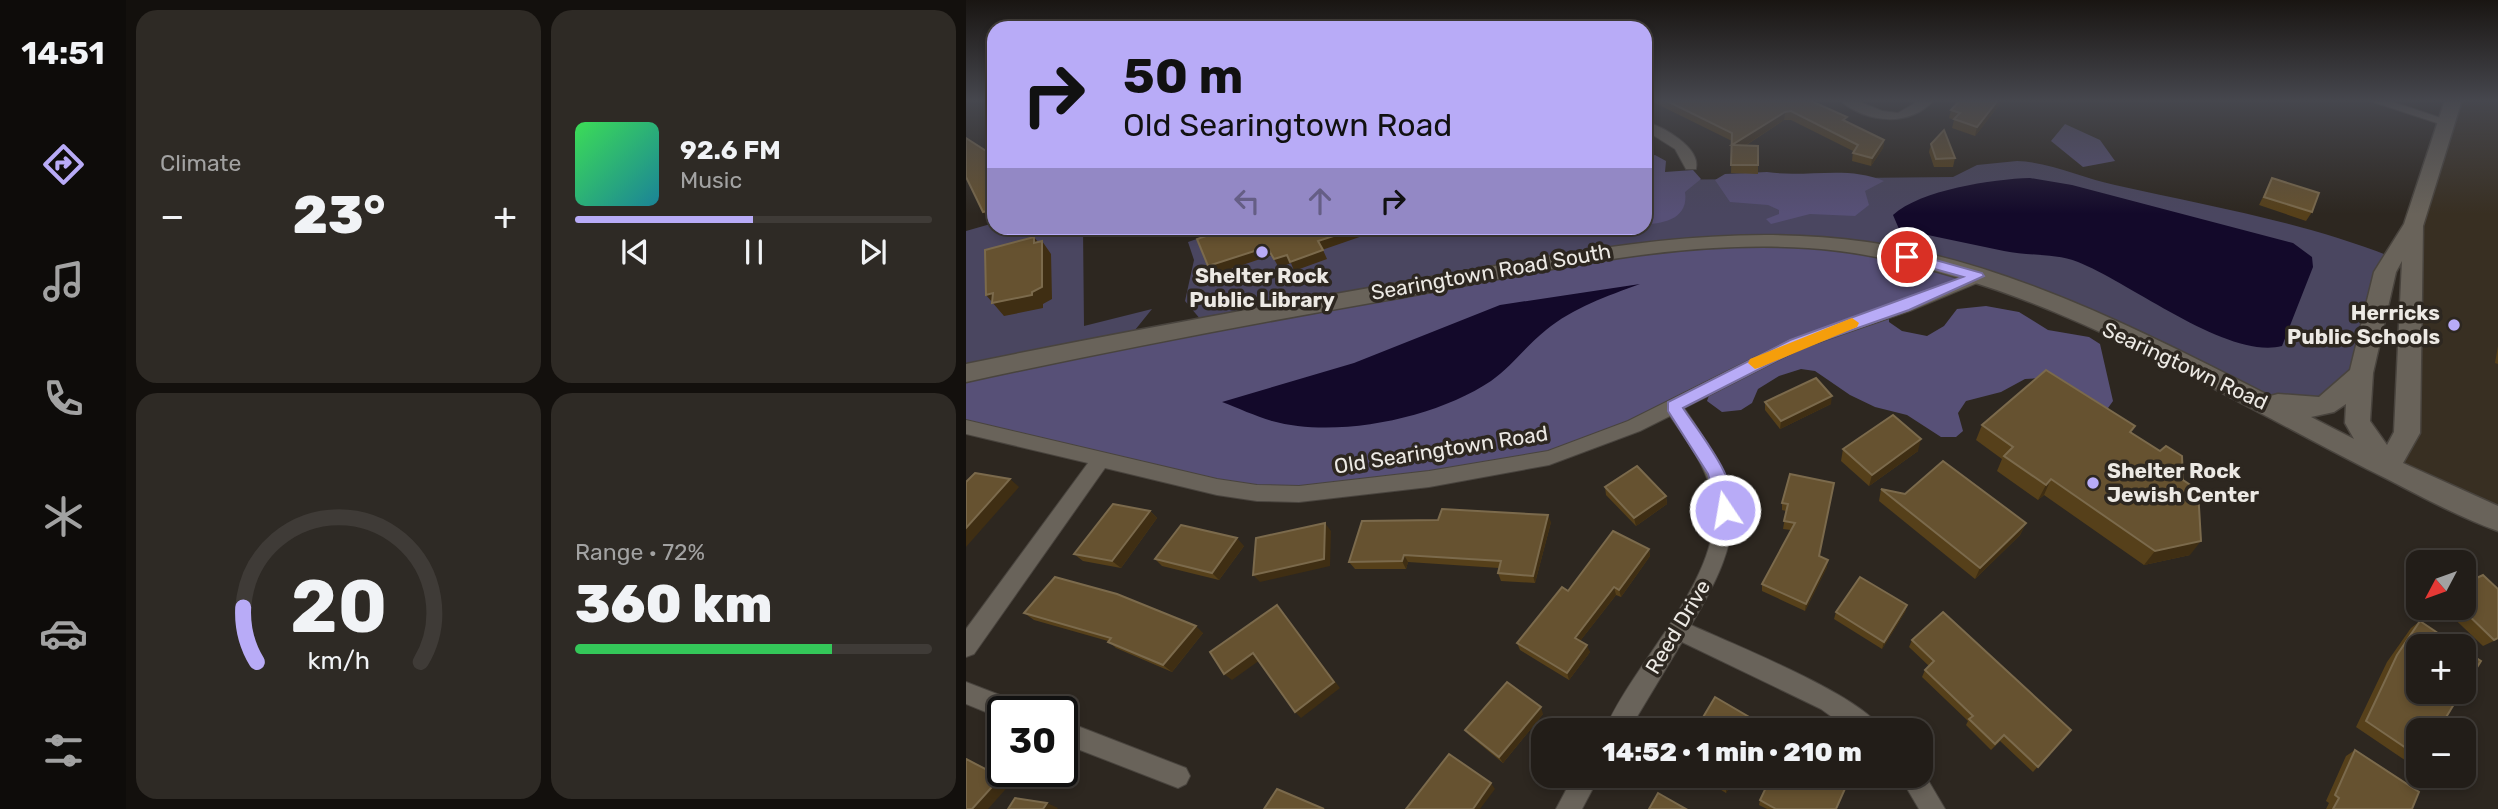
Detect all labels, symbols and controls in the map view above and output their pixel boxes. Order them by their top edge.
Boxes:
text: 14:51 [21,34,105,72]
text: 50 m [1123,47,1243,105]
icon: right [1008,49,1099,140]
text: Old Searingtown Road [1123,106,1452,144]
text: 92.6 FM [680,135,781,166]
icon: directions [39,140,88,189]
text: Climate [160,149,241,177]
text: Music [680,166,742,194]
icon: left [1228,182,1266,220]
icon: ahead [1301,182,1339,220]
icon: right [1374,182,1412,220]
text: 23° [293,184,385,246]
text: − [160,193,185,239]
text: + [493,193,517,239]
pin [1877,227,1937,287]
icon: previous [616,233,654,271]
icon: pause [735,233,773,271]
icon: next [854,233,892,271]
street label: Searingtown Road South [1369,238,1613,305]
icon: arrive [1888,238,1926,276]
marker: Shelter Rock Public Library [1254,244,1270,260]
icon: music [39,257,88,306]
place label: Shelter Rock Public Library [1189,263,1335,312]
place label: Herricks Public Schools [2287,300,2440,349]
street label: Searingtown Road [2099,316,2272,415]
marker: Herricks Public Schools [2446,317,2462,333]
icon: phone [39,374,88,423]
street label: Old Searingtown Road [1332,420,1550,479]
place label: Shelter Rock Jewish Center [2107,458,2259,507]
position arrow [1688,473,1762,547]
marker: Shelter Rock Jewish Center [2085,475,2101,491]
icon: climate [39,492,88,541]
text: Range · 72% [575,538,705,566]
north arrow [2406,550,2476,620]
map controls [2406,550,2476,788]
text: 20 [290,564,387,650]
text: 360 km [575,573,772,635]
street label: Reed Drive [1640,575,1715,678]
icon: car [39,609,88,658]
button: + [2406,634,2476,704]
text: km/h [307,646,370,675]
speed limit sign: 30 [987,696,1078,787]
button: − [2406,718,2476,788]
icon: filters [39,726,88,775]
text: 14:52 · 1 min · 210 m [1602,737,1862,768]

